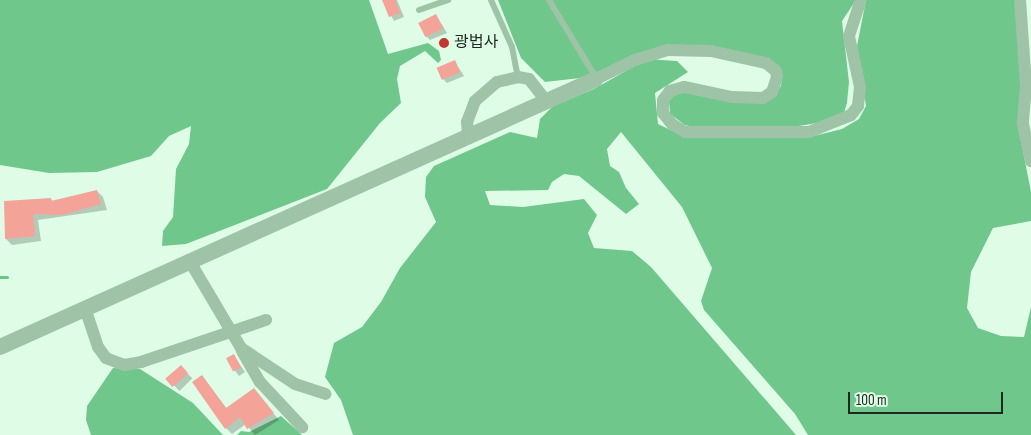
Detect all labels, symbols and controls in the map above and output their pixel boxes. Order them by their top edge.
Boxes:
place label: 광법사 [454,33,498,53]
marker: 광법사 [438,37,450,49]
scale bar [851,382,1006,414]
text: 100 m [856,391,887,410]

